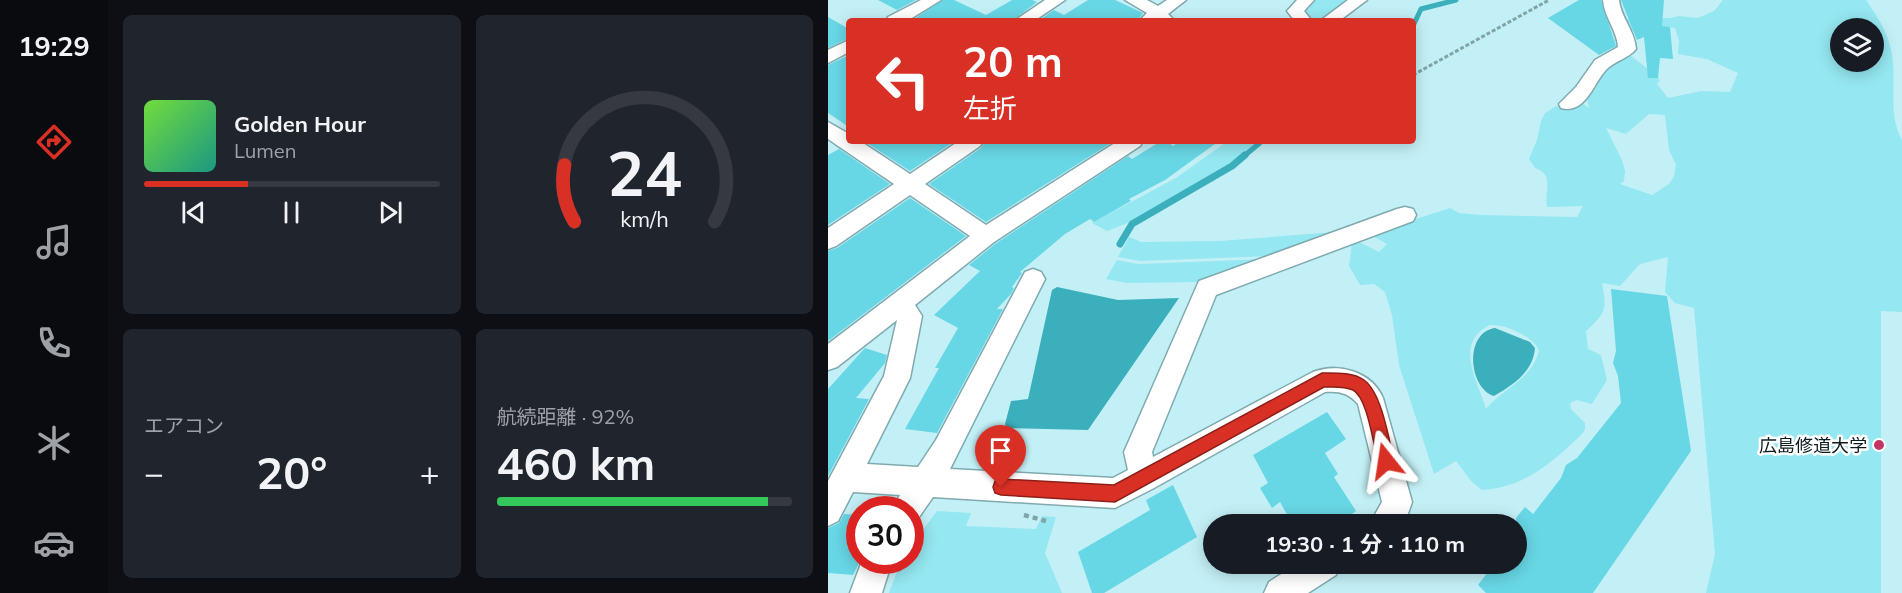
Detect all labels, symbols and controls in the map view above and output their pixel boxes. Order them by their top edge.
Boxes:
map controls [1830,18,1884,72]
button: layers [1830,18,1884,72]
text: 19:29 [18,29,90,63]
text: 20 m [963,35,1063,88]
icon: left [864,42,942,120]
text: 左折 [963,91,1017,125]
text: Golden Hour [234,110,366,138]
icon: directions [33,121,75,163]
text: 24 [607,133,682,212]
text: Lumen [234,138,296,163]
icon: previous [177,196,210,229]
icon: pause [275,196,308,229]
icon: next [374,196,407,229]
text: km/h [620,205,668,232]
icon: music [33,221,75,263]
icon: phone [33,322,75,364]
text: 航続距離 · 92% [497,404,634,429]
text: エアコン [144,413,224,438]
icon: climate [33,422,75,464]
pin [975,425,1026,487]
position arrow [1354,429,1418,493]
icon: arrive [984,434,1017,467]
place label: 広島修道大学 [1759,434,1867,457]
text: 460 km [497,435,655,491]
marker: 広島修道大学 [1872,438,1886,452]
text: 20° [256,444,327,500]
text: − [144,452,164,493]
text: + [420,452,440,493]
speed limit sign: 30 [846,496,924,574]
icon: car [33,522,75,564]
text: 19:30 · 1 分 · 110 m [1265,530,1465,558]

